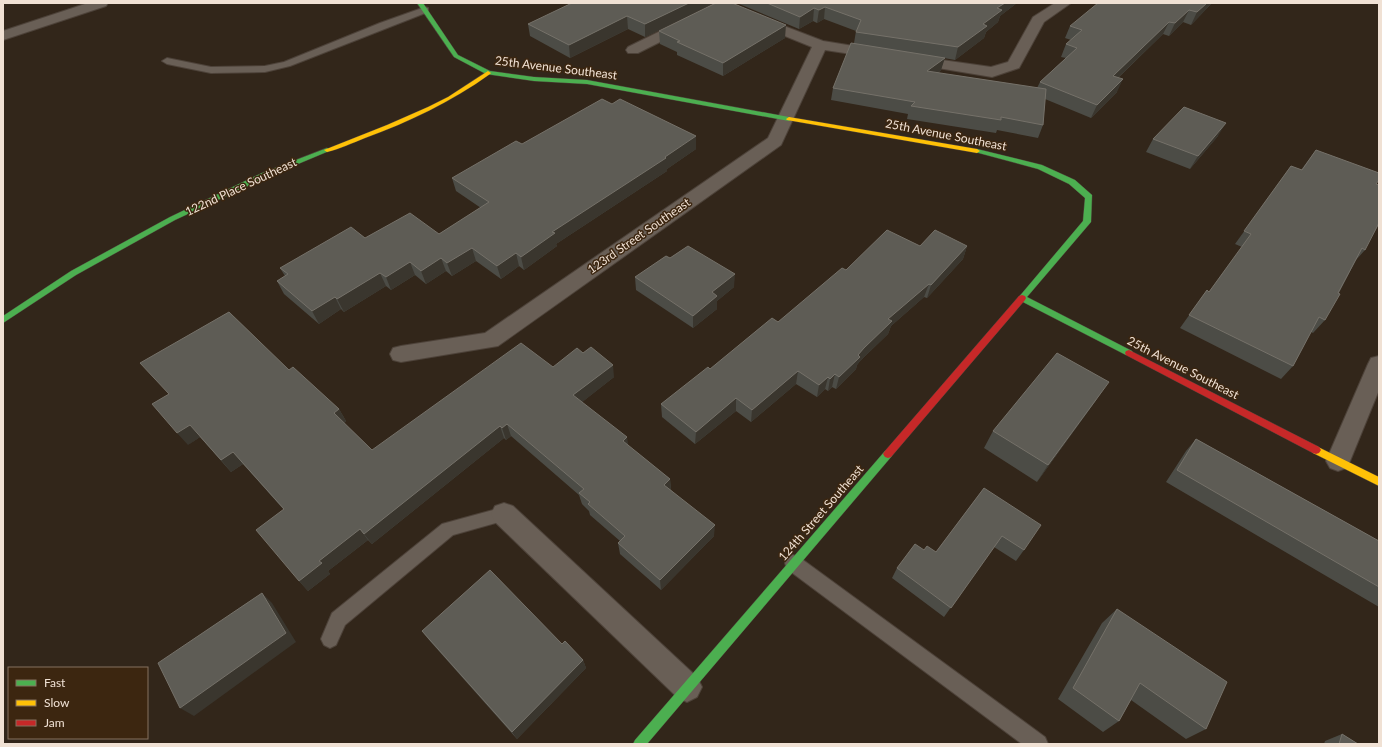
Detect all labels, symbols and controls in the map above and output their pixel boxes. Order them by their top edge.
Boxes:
street label: 25th Avenue Southeast [494,53,619,83]
street label: 25th Avenue Southeast [884,115,1009,154]
street label: 122nd Place Southeast [183,154,299,219]
street label: 123rd Street Southeast [584,194,694,277]
street label: 25th Avenue Southeast [1125,333,1242,403]
street label: 124th Street Southeast [775,461,867,564]
legend [8,667,148,739]
text: Fast [44,675,66,690]
text: Slow [44,695,70,710]
text: Jam [44,715,65,730]

